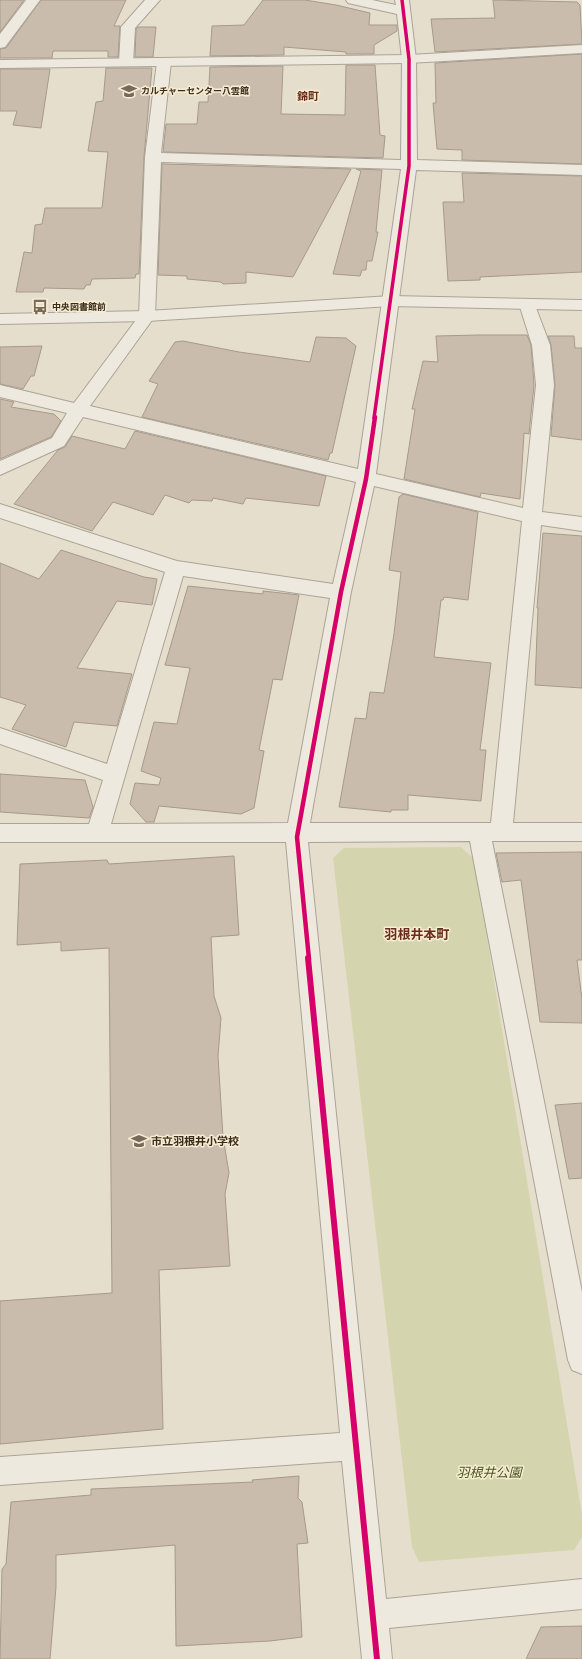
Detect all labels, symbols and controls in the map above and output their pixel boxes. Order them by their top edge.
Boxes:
school or university icon: カルチャーセンター八雲館 [120,82,138,100]
place label: カルチャーセンター八雲館 [141,84,249,97]
district label: 錦町 [297,87,319,103]
bus stop icon: 中央図書館前 [31,298,49,316]
place label: 中央図書館前 [52,300,106,313]
district label: 羽根井本町 [384,924,450,943]
school or university icon: 市立羽根井小学校 [130,1132,148,1150]
place label: 市立羽根井小学校 [151,1132,239,1148]
park label: 羽根井公園 [456,1462,523,1481]

